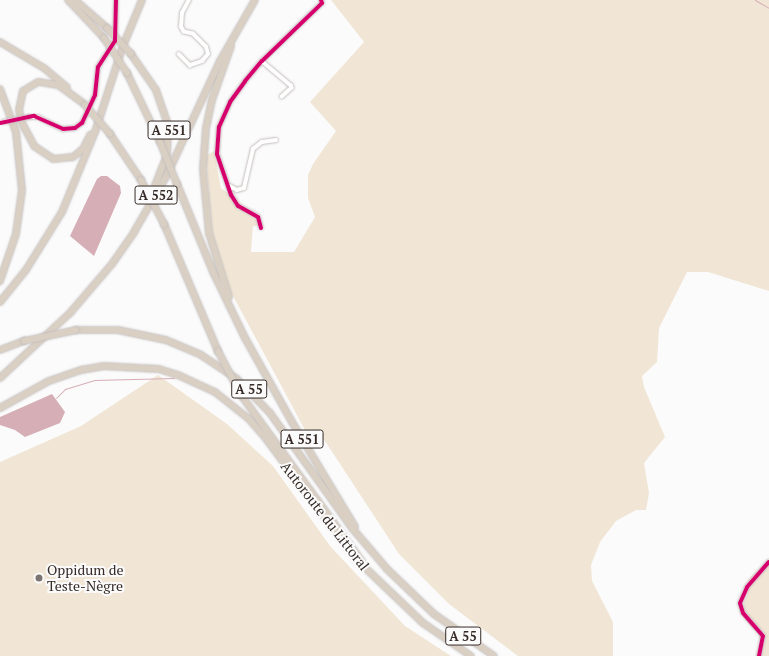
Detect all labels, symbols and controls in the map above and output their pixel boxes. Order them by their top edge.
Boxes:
road number: A 551 [147,119,191,141]
road number: A 552 [134,184,178,206]
road number: A 55 [231,378,267,400]
road number: A 551 [280,428,324,450]
street label: Autoroute du Littoral [277,458,373,574]
place label: Oppidum de Teste-Nègre [47,562,124,594]
marker: Oppidum de Teste-Nègre [34,573,44,583]
road number: A 55 [445,625,481,647]

